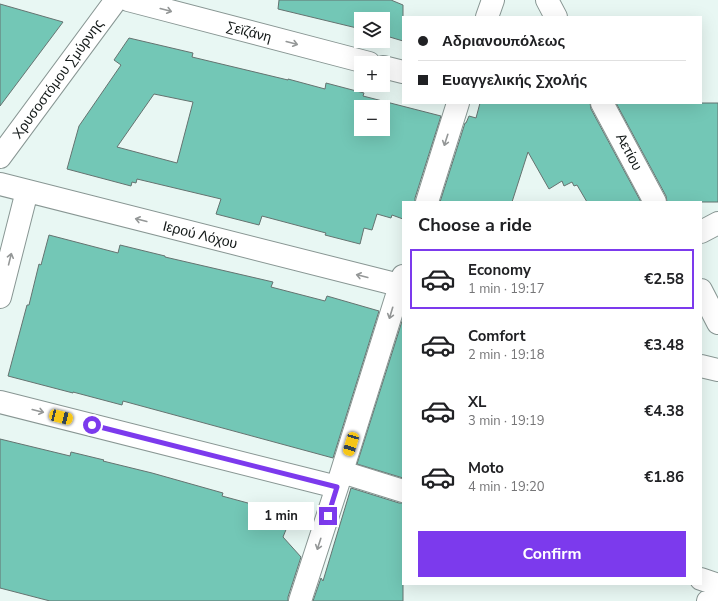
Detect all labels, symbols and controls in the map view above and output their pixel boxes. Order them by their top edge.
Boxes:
one-way arrow [159,7,172,14]
map controls [354,12,390,136]
button: layers [354,12,390,48]
street label: Χρυσοστόμου Σμύρνης [8,15,108,143]
street label: Σεϊζάνη [224,17,274,47]
text: Αδριανουπόλεως [442,31,565,51]
one-way arrow [285,40,298,47]
button: + [354,56,390,92]
text: Ευαγγελικής Σχολής [442,70,587,90]
button: − [354,100,390,136]
street label: Αετίου [611,130,647,174]
one-way arrow [442,133,449,146]
text: Choose a ride [418,213,532,237]
one-way arrow [135,216,148,223]
street label: Ιερού Λόχου [161,217,239,253]
one-way arrow [6,253,14,266]
text: Economy [468,260,531,280]
icon: car [420,261,456,297]
text: €2.58 [644,269,684,289]
one-way arrow [356,272,369,279]
text: 1 min · 19:17 [468,280,544,298]
one-way arrow [387,307,394,320]
text: Comfort [468,326,525,346]
icon: car [420,327,456,363]
text: €3.48 [644,335,684,355]
text: 2 min · 19:18 [468,346,544,364]
text: XL [468,392,487,412]
icon: car [420,393,456,429]
text: €4.38 [644,401,684,421]
one-way arrow [31,408,44,416]
car [48,408,74,426]
text: 3 min · 19:19 [468,412,544,430]
route start [83,416,101,434]
car [342,431,360,457]
text: Moto [468,458,504,478]
icon: car [420,459,456,495]
text: €1.86 [644,467,684,487]
text: 4 min · 19:20 [468,478,544,496]
callout: 1 min [248,502,314,530]
text: 1 min [264,507,298,525]
route end [319,507,337,525]
button: Confirm [418,531,686,577]
one-way arrow [314,538,322,550]

